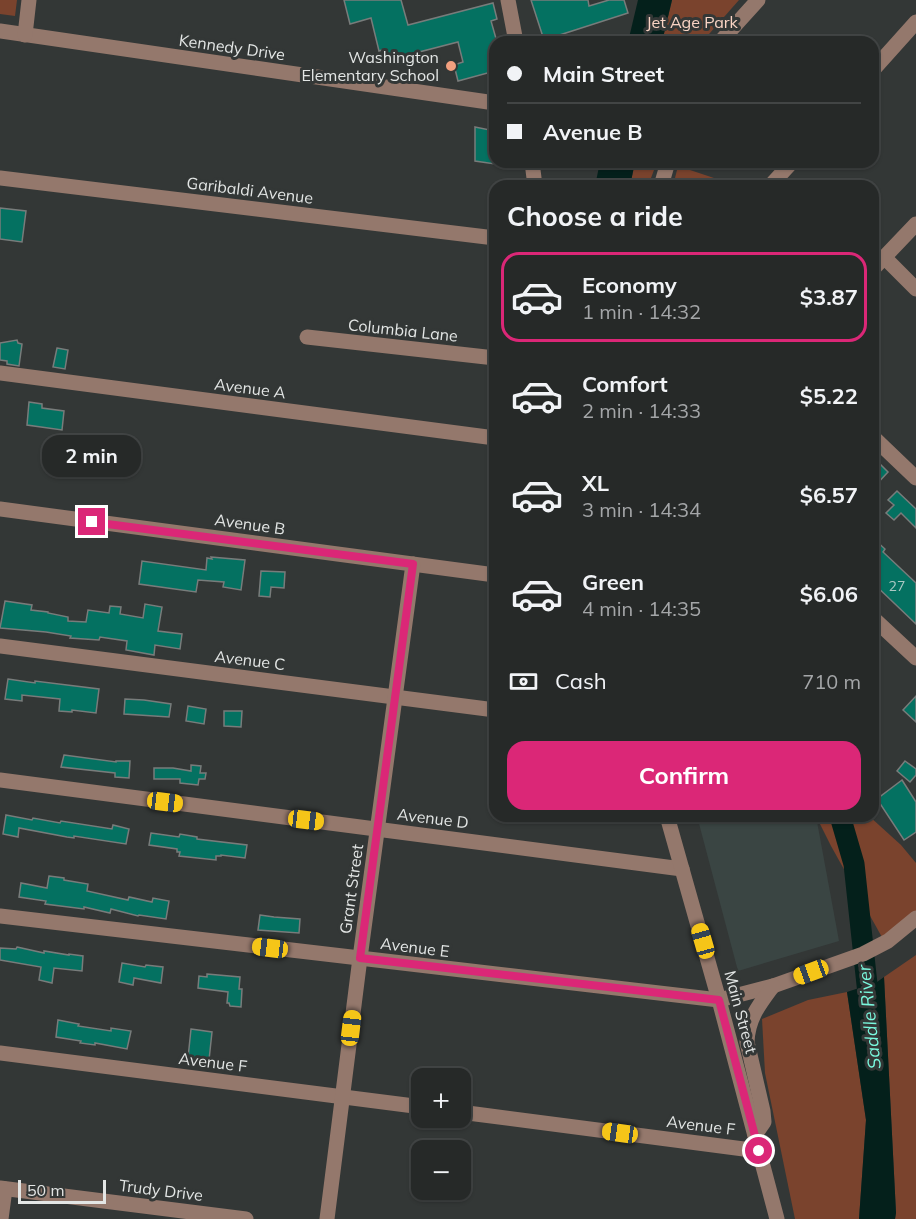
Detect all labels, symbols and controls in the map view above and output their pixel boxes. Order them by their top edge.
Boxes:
park label: Jet Age Park [646,12,739,32]
street label: Kennedy Drive [178,30,286,64]
place label: Washington Elementary School [301,47,439,85]
marker: Washington Elementary School [444,59,458,73]
text: Main Street [543,60,664,88]
text: Avenue B [543,118,642,146]
street label: Garibaldi Avenue [186,172,314,208]
text: Choose a ride [507,199,683,233]
icon: car [510,270,564,324]
text: Economy [582,271,677,299]
text: $3.87 [800,283,858,311]
text: 1 min · 14:32 [582,299,701,324]
street label: Columbia Lane [347,314,459,346]
icon: car [510,369,564,423]
text: Comfort [582,370,668,398]
street label: Avenue A [213,374,287,402]
text: $5.22 [800,382,858,410]
text: 2 min · 14:33 [582,398,701,423]
callout: 2 min [42,435,142,477]
text: 2 min [65,443,118,468]
icon: car [510,468,564,522]
text: XL [582,469,609,497]
text: $6.57 [800,481,858,509]
text: 3 min · 14:34 [582,497,701,522]
route end [78,508,105,535]
street label: Avenue B [214,509,286,539]
icon: car [510,567,564,621]
text: Green [582,568,644,596]
house number: 27 [889,577,905,595]
text: $6.06 [800,580,858,608]
text: 4 min · 14:35 [582,596,701,621]
street label: Avenue C [214,646,286,674]
icon: cash [507,665,540,698]
text: Cash [555,667,607,695]
text: 710 m [802,669,861,694]
button: Confirm [507,741,861,810]
car [146,791,184,813]
street label: Avenue D [396,804,470,832]
car [287,809,325,831]
street label: Grant Street [335,842,367,935]
car [689,921,717,961]
street label: Avenue E [379,933,451,961]
car [251,937,289,959]
car [791,957,831,987]
water label: Saddle River [852,962,886,1070]
street label: Main Street [720,968,762,1056]
car [340,1009,362,1047]
street label: Avenue F [178,1048,248,1076]
map controls [411,1068,471,1200]
button: + [411,1068,471,1128]
street label: Avenue F [666,1111,736,1139]
car [601,1122,639,1144]
route start [745,1137,772,1164]
button: − [411,1140,471,1200]
street label: Trudy Drive [118,1175,204,1205]
scale bar [18,1177,106,1204]
text: 50 m [27,1180,64,1200]

